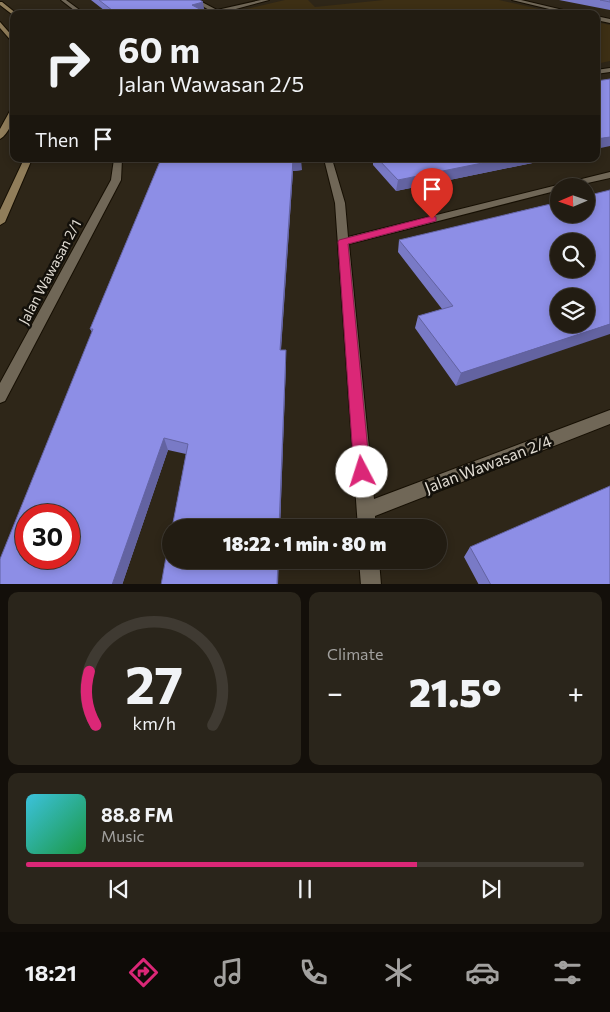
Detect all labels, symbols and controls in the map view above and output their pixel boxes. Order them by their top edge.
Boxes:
text: 60 m [118,27,200,70]
icon: right [35,30,100,95]
text: Jalan Wawasan 2/5 [118,70,304,97]
icon: arrive [89,125,117,153]
text: Then [35,128,79,151]
pin [411,168,453,219]
icon: arrive [418,175,446,203]
north arrow [550,178,595,222]
map controls [550,178,595,333]
street label: Jalan Wawasan 2/1 [15,216,84,327]
button: search [550,233,595,278]
button: layers [550,288,595,333]
street label: Jalan Wawasan 2/4 [422,430,554,497]
position arrow [335,445,387,497]
speed limit sign: 30 [15,504,80,569]
text: 18:22 · 1 min · 80 m [223,532,386,555]
text: Climate [327,644,383,663]
text: 27 [126,651,183,715]
text: 21.5° [409,668,502,715]
text: − [327,675,343,709]
text: + [568,675,584,709]
text: km/h [133,712,176,734]
text: 88.8 FM [101,803,174,826]
text: Music [101,826,145,845]
icon: previous [105,875,133,903]
icon: pause [291,875,319,903]
icon: next [477,875,505,903]
icon: directions [126,955,161,990]
icon: music [211,955,246,990]
icon: phone [296,955,331,990]
icon: climate [381,955,416,990]
icon: car [465,955,500,990]
icon: filters [550,955,585,990]
text: 18:21 [25,959,77,986]

